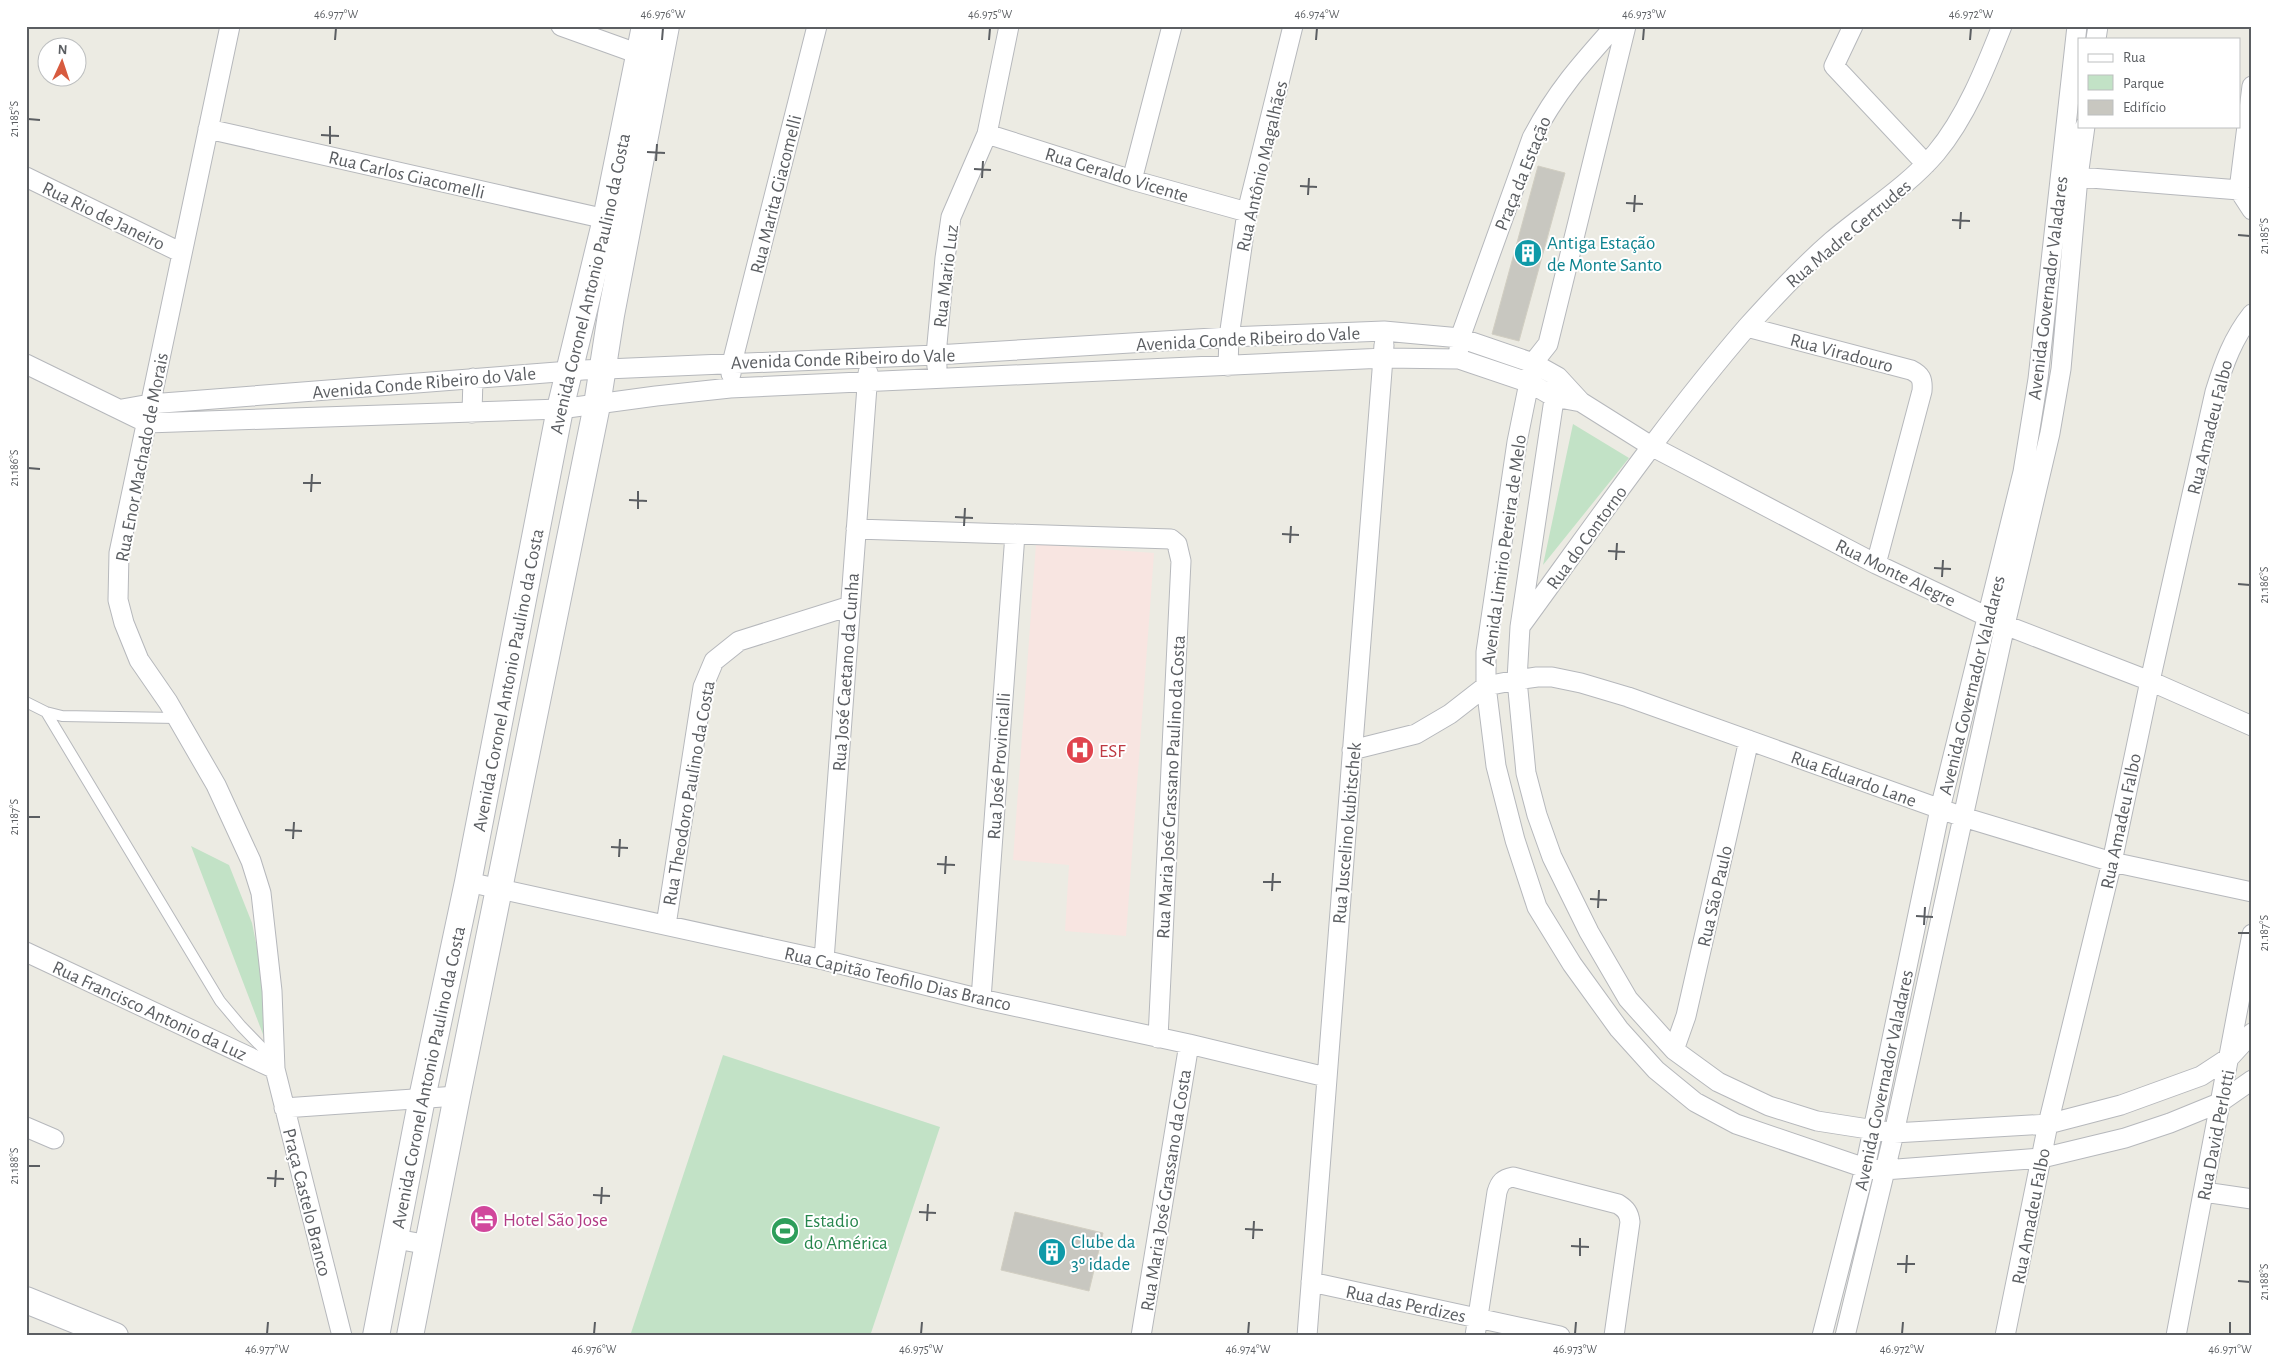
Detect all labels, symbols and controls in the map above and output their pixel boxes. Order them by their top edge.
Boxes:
text: 46.977°W [314,8,358,20]
text: 46.976°W [641,8,686,20]
text: 46.975°W [968,8,1012,20]
text: 46.974°W [1295,8,1340,20]
text: 46.973°W [1622,8,1666,20]
text: 46.972°W [1949,8,1994,20]
north arrow [38,38,88,88]
legend [2078,38,2240,128]
text: N [57,43,68,57]
text: Rua [2123,50,2146,65]
text: Parque [2123,76,2164,91]
street label: Rua Antônio Magalhães [1234,79,1291,254]
text: 21.185°S [8,100,20,137]
text: Edifício [2123,100,2166,115]
street label: Rua Marita Giacomelli [748,113,805,276]
street label: Praça da Estação [1492,114,1555,233]
street label: Avenida Coronel Antonio Paulino da Costa [547,131,634,436]
street label: Rua Geraldo Vicente [1043,145,1191,206]
street label: Rua Carlos Giacomelli [327,148,487,203]
street label: Avenida Governador Valadares [2025,175,2072,401]
street label: Rua Madre Gertrudes [1783,177,1915,292]
street label: Rua Rio de Janeiro [39,178,168,254]
text: 21.185°S [2258,217,2270,254]
street label: Rua Mario Luz [931,223,962,329]
place label: Antiga Estação de Monte Santo [1547,234,1662,275]
building icon: Antiga Estação de Monte Santo [1513,238,1543,268]
street label: Avenida Conde Ribeiro do Vale [1135,324,1361,355]
street label: Rua Viradouro [1788,331,1895,376]
street label: Avenida Conde Ribeiro do Vale [731,346,956,373]
street label: Rua Enor Machado de Morais [113,351,172,563]
street label: Rua Amadeu Falbo [2185,358,2236,497]
street label: Avenida Conde Ribeiro do Vale [311,364,537,403]
street label: Avenida Limirio Pereira de Melo [1479,433,1530,667]
text: 21.186°S [8,449,20,486]
street label: Rua do Contorno [1543,483,1631,593]
street label: Avenida Coronel Antonio Paulino da Costa [470,527,548,833]
street label: Rua Monte Alegre [1832,536,1959,611]
text: 21.186°S [2258,566,2270,603]
street label: Rua José Caetano da Cunha [830,572,863,772]
street label: Avenida Governador Valadares [1936,574,2009,797]
street label: Rua Maria José Grassano Paulino da Costa [1154,635,1189,939]
street label: Rua Theodoro Paulino da Costa [660,679,719,907]
street label: Rua José Provincialli [985,692,1014,840]
hospital icon: ESF [1065,735,1095,765]
street label: Rua Juscelino kubitschek [1330,741,1365,925]
place label: ESF [1099,742,1126,761]
street label: Rua Eduardo Lane [1788,748,1919,811]
street label: Rua Amadeu Falbo [2098,752,2145,891]
text: 21.187°S [8,798,20,835]
street label: Rua São Paulo [1695,844,1736,949]
text: 21.187°S [2258,914,2270,951]
street label: Avenida Coronel Antonio Paulino da Costa [389,924,469,1230]
street label: Rua Capitão Teofilo Dias Branco [782,944,1013,1015]
street label: Rua Francisco Antonio da Luz [49,958,250,1065]
street label: Avenida Governador Valadares [1852,968,1917,1192]
street label: Rua Maria José Grassano da Costa [1138,1068,1195,1313]
street label: Rua David Perlotti [2194,1068,2238,1202]
street label: Praça Castelo Branco [279,1126,334,1278]
text: 21.188°S [8,1147,20,1185]
street label: Rua Amadeu Falbo [2009,1147,2054,1286]
hotel icon: Hotel São Jose [469,1204,499,1234]
place label: Hotel São Jose [503,1211,608,1230]
place label: Estadio do América [804,1212,888,1253]
sports icon: Estadio do América [770,1216,800,1246]
place label: Clube da 3º idade [1071,1233,1136,1274]
building icon: Clube da 3º idade [1037,1237,1067,1267]
text: 21.188°S [2258,1263,2270,1301]
street label: Rua das Perdizes [1344,1282,1467,1326]
text: 46.977°W [245,1343,289,1355]
text: 46.976°W [572,1343,617,1355]
text: 46.975°W [899,1343,943,1355]
text: 46.974°W [1226,1343,1271,1355]
text: 46.973°W [1553,1343,1597,1355]
text: 46.972°W [1880,1343,1925,1355]
text: 46.971°W [2208,1343,2252,1355]

